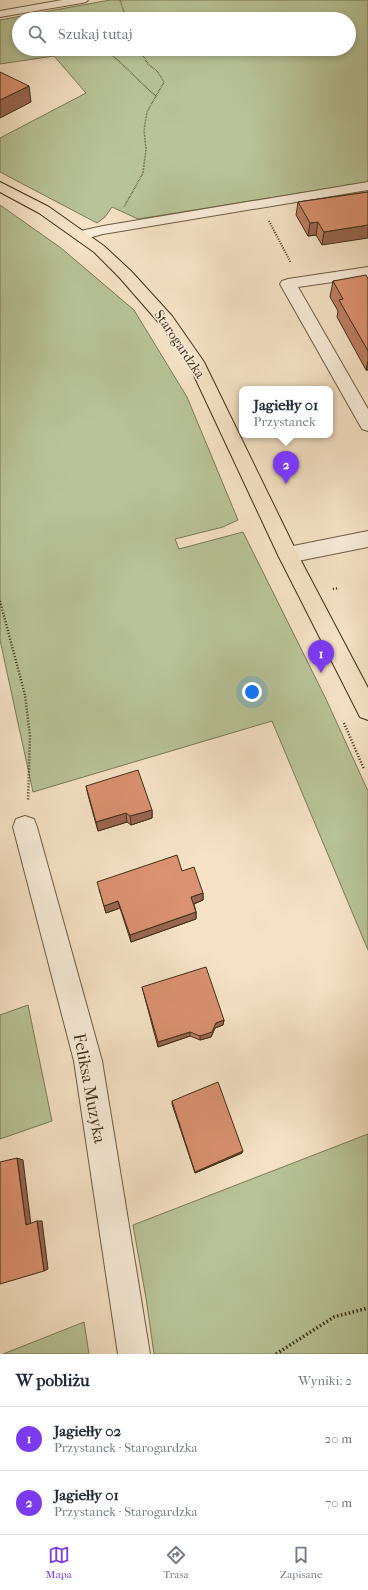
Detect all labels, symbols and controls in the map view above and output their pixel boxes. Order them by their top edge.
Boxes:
search box [12,12,356,56]
icon: search [26,23,48,45]
text: Szukaj tutaj [58,25,132,43]
street label: Starogardzka [150,307,209,382]
popup [239,386,333,438]
text: Jagiełły 01 [254,396,318,414]
text: Przystanek [254,414,316,429]
pin: 2 [273,451,299,484]
pin: 1 [308,640,334,673]
your location [242,682,262,702]
street label: Feliksa Muzyka [70,1031,110,1145]
text: W pobliżu [16,1370,90,1390]
text: Wyniki: 2 [298,1373,352,1388]
text: Jagiełły 02 [54,1422,121,1440]
text: 1 [27,1431,31,1446]
text: 20 m [325,1431,352,1446]
text: Przystanek · Starogardzka [54,1440,197,1455]
text: Jagiełły 01 [54,1486,119,1504]
text: 2 [26,1495,32,1510]
text: 70 m [325,1495,352,1510]
text: Przystanek · Starogardzka [54,1504,197,1519]
tab: Mapa [46,1544,72,1581]
tab: Trasa [163,1544,189,1581]
tab: Zapisane [280,1544,322,1581]

